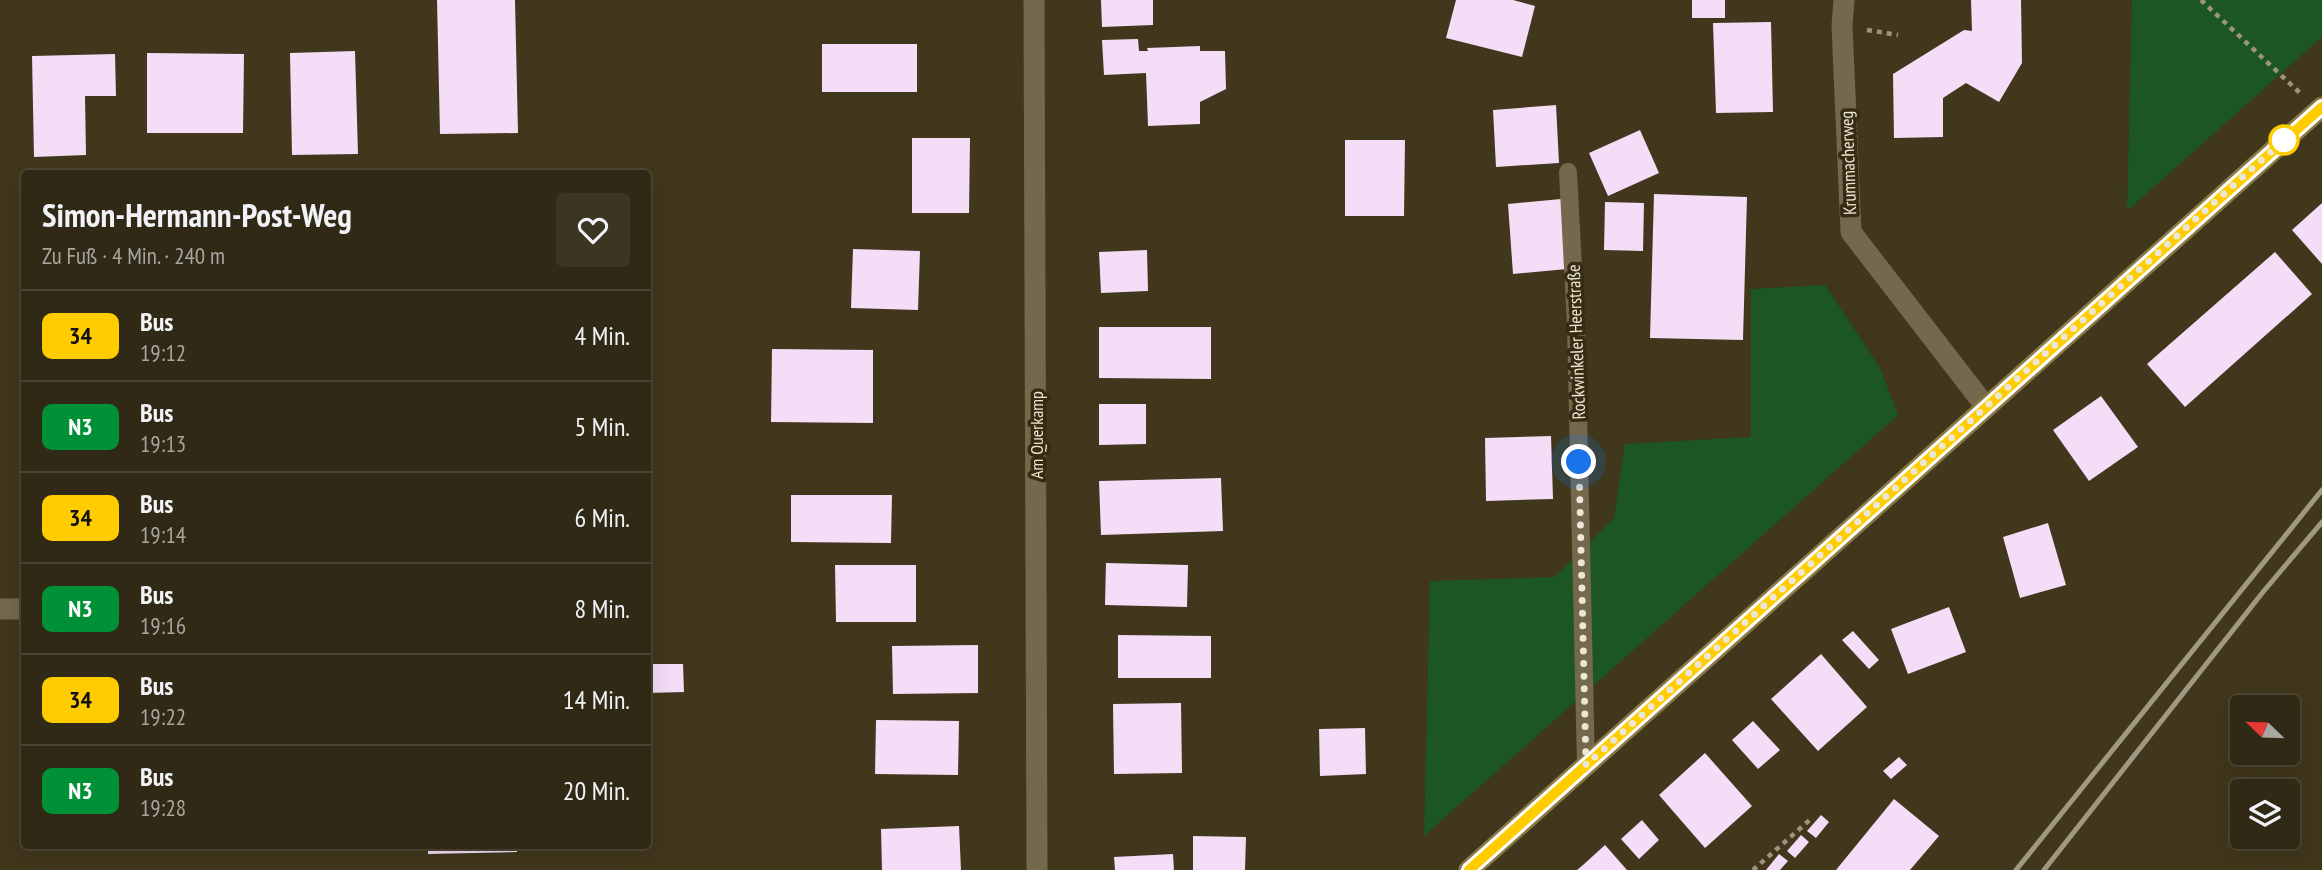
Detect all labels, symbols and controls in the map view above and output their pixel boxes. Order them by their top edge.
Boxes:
street label: Krummacherweg [1835,111,1861,215]
unlabelled marker [2269,125,2299,155]
text: Simon-Hermann-Post-Weg [42,193,352,236]
button: heart [556,193,630,267]
text: Zu Fuß · 4 Min. · 240 m [42,241,225,270]
street label: Rockwinkeler Heerstraße [1562,264,1590,420]
text: Bus [140,305,173,338]
text: 4 Min. [575,319,630,352]
text: 34 [69,320,92,351]
text: 19:12 [140,338,186,367]
street label: Am Querkamp [1025,391,1048,479]
text: Bus [140,396,173,429]
text: 5 Min. [575,410,630,443]
text: N3 [68,411,93,442]
text: 19:13 [140,429,186,458]
your location [1561,444,1596,479]
text: Bus [140,487,173,520]
text: 6 Min. [575,501,630,534]
text: 34 [69,502,92,533]
text: 19:14 [140,520,186,549]
text: Bus [140,578,173,611]
text: 8 Min. [575,592,630,625]
text: N3 [68,593,93,624]
text: 19:16 [140,611,186,640]
text: Bus [140,669,173,702]
text: 14 Min. [563,683,630,716]
text: 34 [69,684,92,715]
north arrow [2230,695,2300,765]
map controls [2230,695,2300,849]
text: 19:22 [140,702,186,731]
text: Bus [140,760,173,793]
text: 20 Min. [563,774,630,807]
text: N3 [68,775,93,806]
button: layers [2230,779,2300,849]
text: 19:28 [140,793,186,822]

